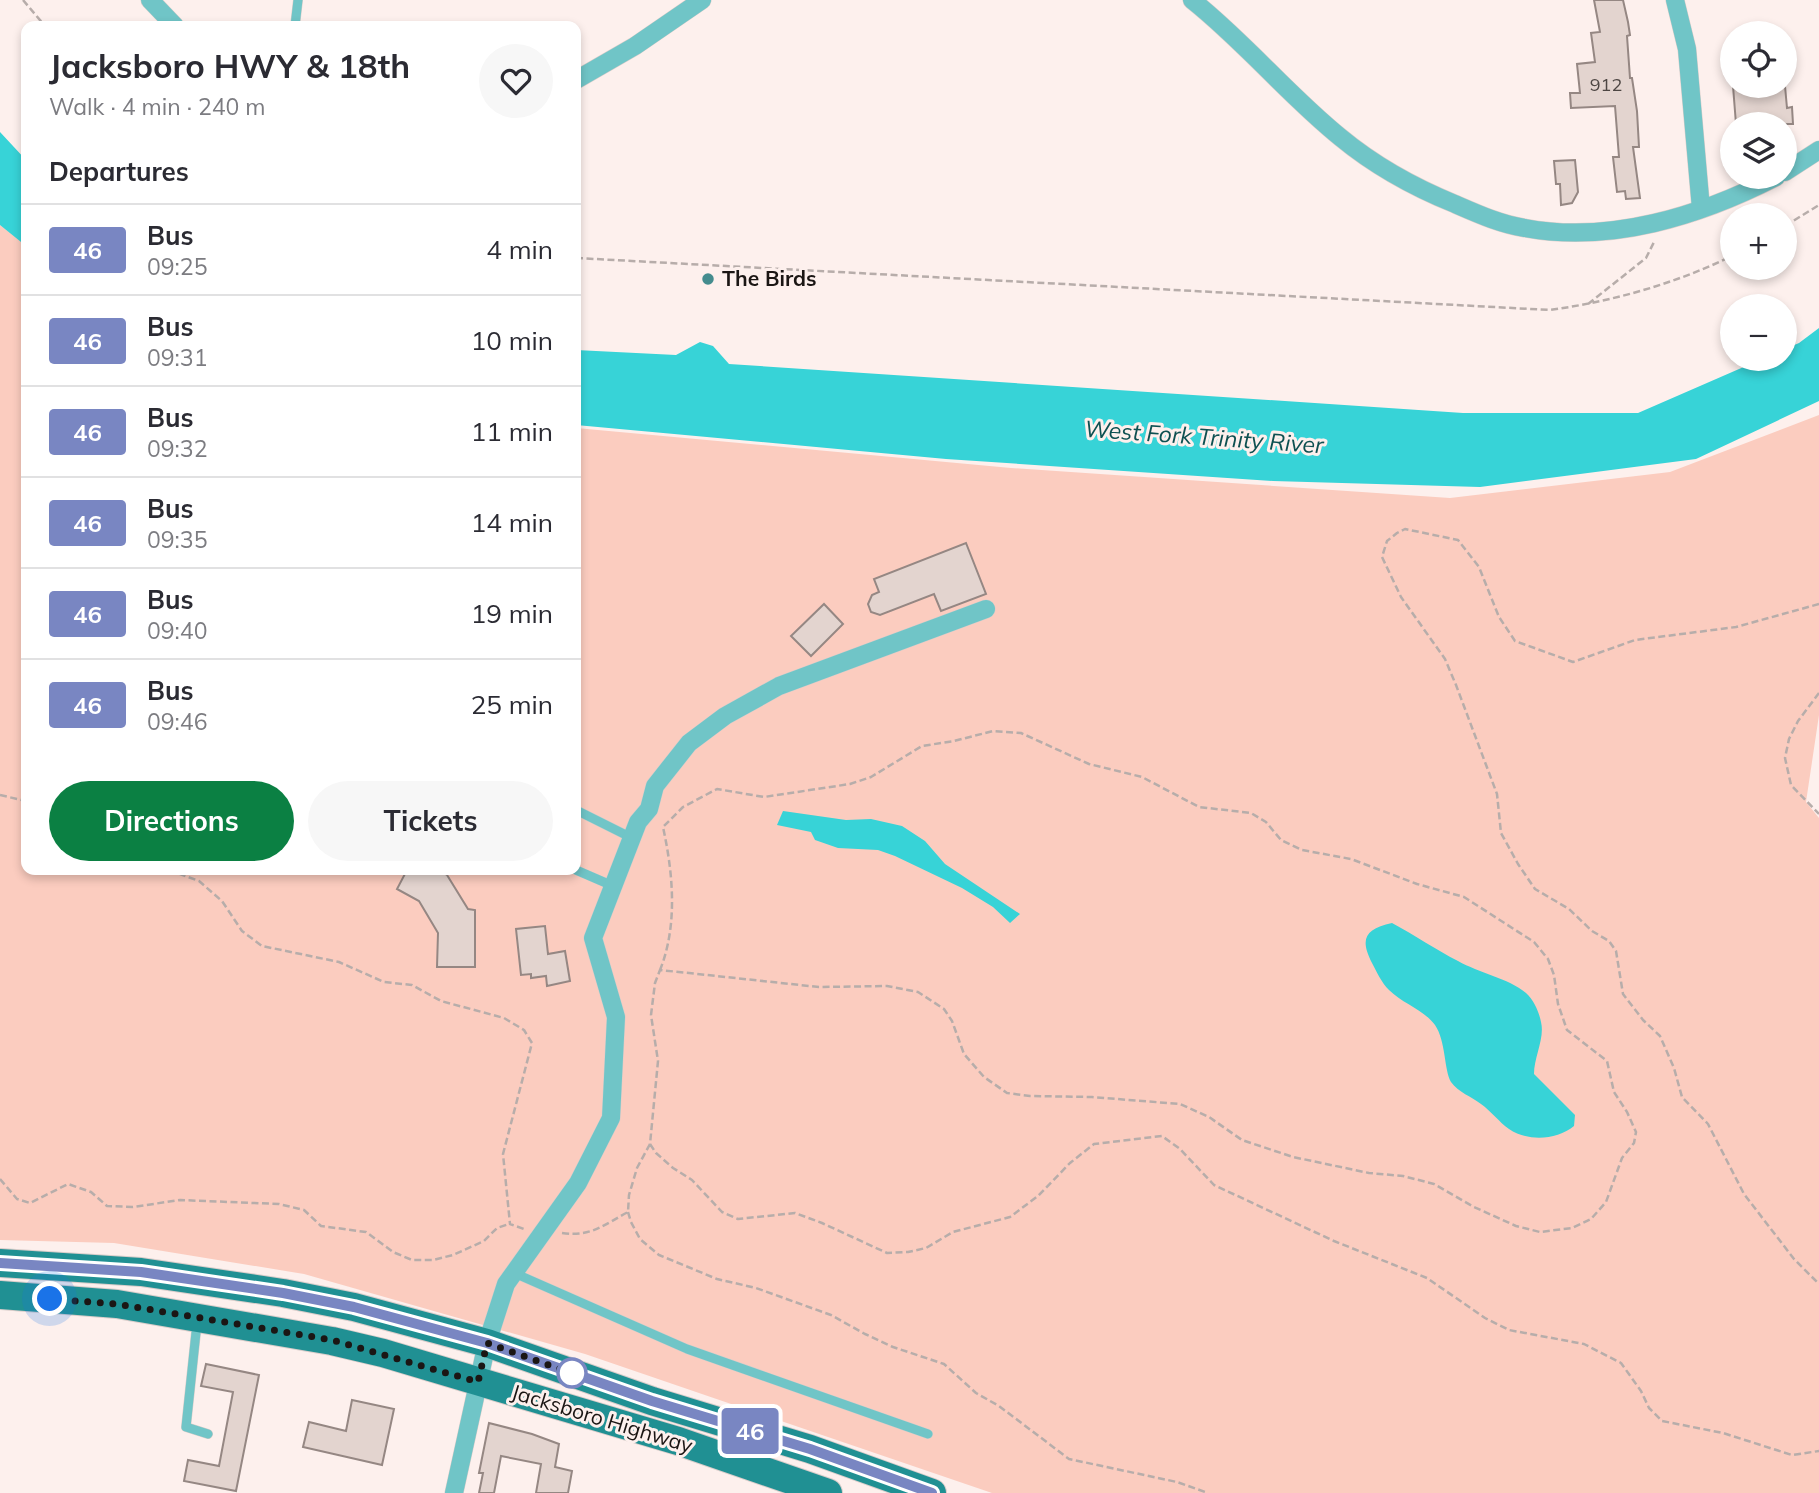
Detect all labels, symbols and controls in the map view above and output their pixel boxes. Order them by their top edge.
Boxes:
map controls [1720,21,1797,371]
button: locate [1720,21,1797,98]
button: heart [479,44,553,118]
text: Jacksboro HWY & 18th [49,45,410,86]
house number: 912 [1590,73,1622,96]
text: Walk · 4 min · 240 m [49,92,266,121]
button: layers [1720,112,1797,189]
text: Departures [49,155,189,188]
button: + [1720,203,1797,280]
text: Bus [147,219,193,252]
text: 4 min [486,233,553,266]
text: 46 [73,235,102,265]
text: 09:25 [147,252,207,281]
place label: The Birds [722,265,817,291]
marker: The Birds [700,271,716,287]
button: − [1720,294,1797,371]
text: Bus [147,310,193,343]
text: 10 min [471,324,553,357]
text: 46 [73,326,102,356]
text: 09:31 [147,343,207,372]
text: Bus [147,401,193,434]
water label: West Fork Trinity River [1084,414,1326,459]
text: 11 min [471,415,553,448]
text: 46 [73,417,102,447]
text: 09:32 [147,434,207,463]
text: Bus [147,492,193,525]
text: 14 min [471,506,553,539]
text: 46 [73,508,102,538]
text: 09:35 [147,525,207,554]
text: Bus [147,583,193,616]
text: 19 min [471,597,553,630]
text: 46 [73,599,102,629]
text: 09:40 [147,616,207,645]
text: Bus [147,674,193,707]
text: 25 min [471,688,553,721]
text: 46 [73,690,102,720]
text: 09:46 [147,707,207,736]
button: Directions [49,781,294,861]
button: Tickets [308,781,553,861]
your location [32,1281,67,1316]
unlabelled marker [557,1358,587,1388]
street label: Jacksboro Highway [509,1378,696,1458]
line badge: 46 [718,1408,782,1454]
text: 46 [736,1416,764,1446]

